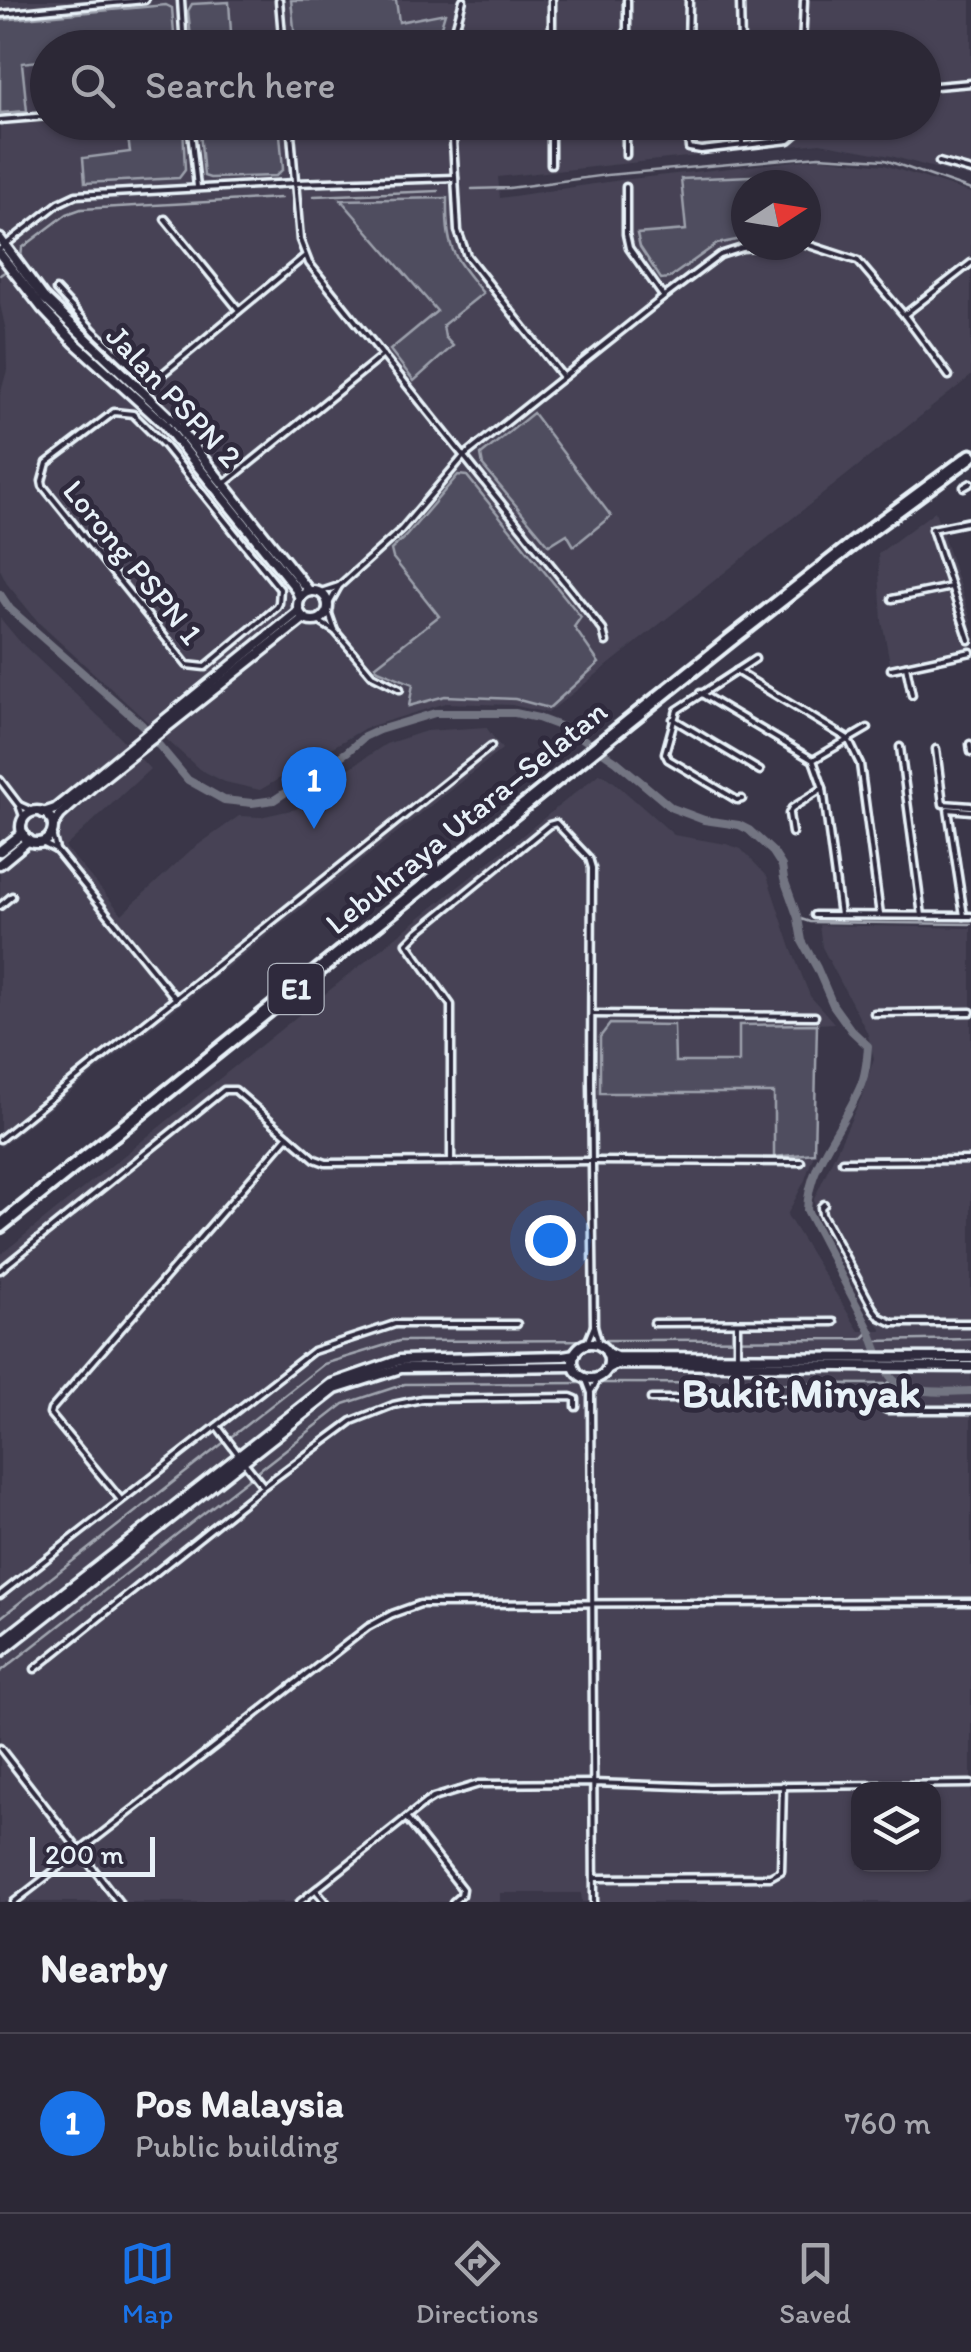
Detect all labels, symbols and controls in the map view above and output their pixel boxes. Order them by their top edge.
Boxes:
search box [30,30,941,140]
icon: search [65,58,120,113]
text: Search here [145,62,336,108]
north arrow [731,170,821,260]
street label: Jalan PSPN 2 [98,317,250,475]
street label: Lorong PSPN 1 [55,472,211,652]
street label: Lebuhraya Utara–Selatan [318,692,614,942]
pin: 1 [282,746,346,829]
road number: E1 [268,964,324,1014]
your location [525,1215,576,1266]
district label: Bukit Minyak [681,1367,921,1418]
map controls [851,1782,941,1872]
button: layers [851,1782,941,1872]
scale bar [30,1832,155,1876]
text: 200 m [45,1837,124,1871]
text: Nearby [40,1942,167,1993]
text: Pos Malaysia [135,2081,344,2127]
text: 1 [65,2104,80,2142]
text: 760 m [844,2104,931,2142]
text: Public building [135,2127,339,2165]
tab: Map [120,2236,175,2330]
tab: Directions [416,2236,539,2330]
tab: Saved [779,2236,851,2330]

